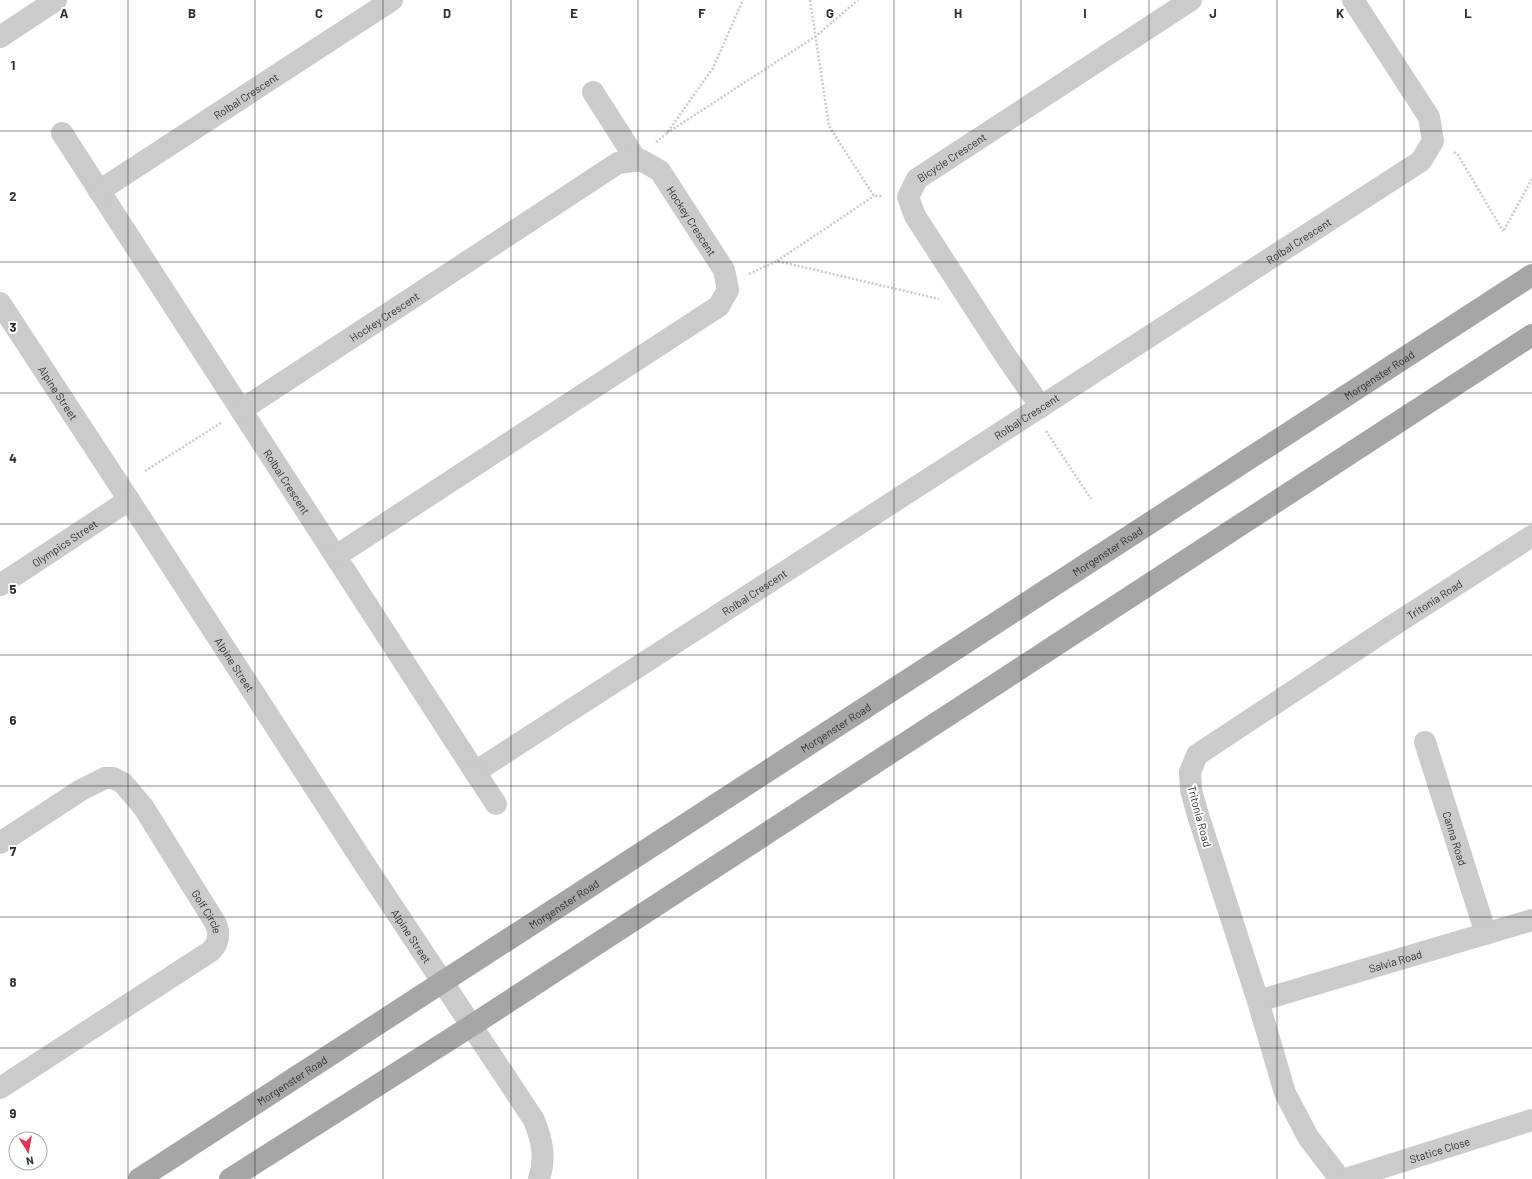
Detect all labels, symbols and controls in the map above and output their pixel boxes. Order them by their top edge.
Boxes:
text: A [60,5,69,21]
text: B [188,5,196,21]
text: C [315,5,323,21]
text: D [443,5,451,21]
text: E [570,5,578,21]
text: F [698,5,706,21]
text: G [826,5,834,21]
text: H [954,5,962,21]
text: I [1083,5,1087,21]
text: J [1209,5,1217,21]
text: K [1336,5,1344,21]
text: L [1464,5,1472,21]
text: 1 [11,57,15,73]
street label: Rolbal Crescent [211,70,281,121]
street label: Bicycle Crescent [914,129,988,184]
street label: Hockey Crescent [665,183,719,258]
text: 2 [9,188,17,204]
street label: Rolbal Crescent [1263,214,1333,266]
street label: Hockey Crescent [347,289,421,344]
text: 3 [9,319,17,335]
street label: Morgenster Road [1341,347,1416,402]
street label: Alpine Street [36,363,81,422]
street label: Rolbal Crescent [991,390,1061,442]
street label: Rolbal Crescent [261,447,313,516]
text: 4 [9,450,17,466]
street label: Olympics Street [29,516,100,569]
street label: Morgenster Road [1070,523,1145,578]
street label: Rolbal Crescent [719,566,789,618]
street label: Tritonia Road [1404,576,1464,622]
text: 5 [9,581,17,597]
street label: Alpine Street [213,635,257,694]
street label: Morgenster Road [798,700,873,755]
text: 6 [10,712,17,728]
street label: Tritonia Road [1186,784,1214,848]
street label: Canna Road [1441,809,1470,867]
text: 7 [10,843,17,859]
street label: Morgenster Road [526,876,601,931]
street label: Golf Circle [190,887,225,935]
street label: Alpine Street [389,906,434,965]
street label: Salvia Road [1367,946,1423,974]
text: 8 [9,974,17,990]
street label: Morgenster Road [254,1052,329,1107]
text: 9 [10,1105,17,1121]
north arrow [8,1131,48,1171]
street label: Statice Close [1407,1134,1472,1165]
text: N [25,1154,35,1168]

